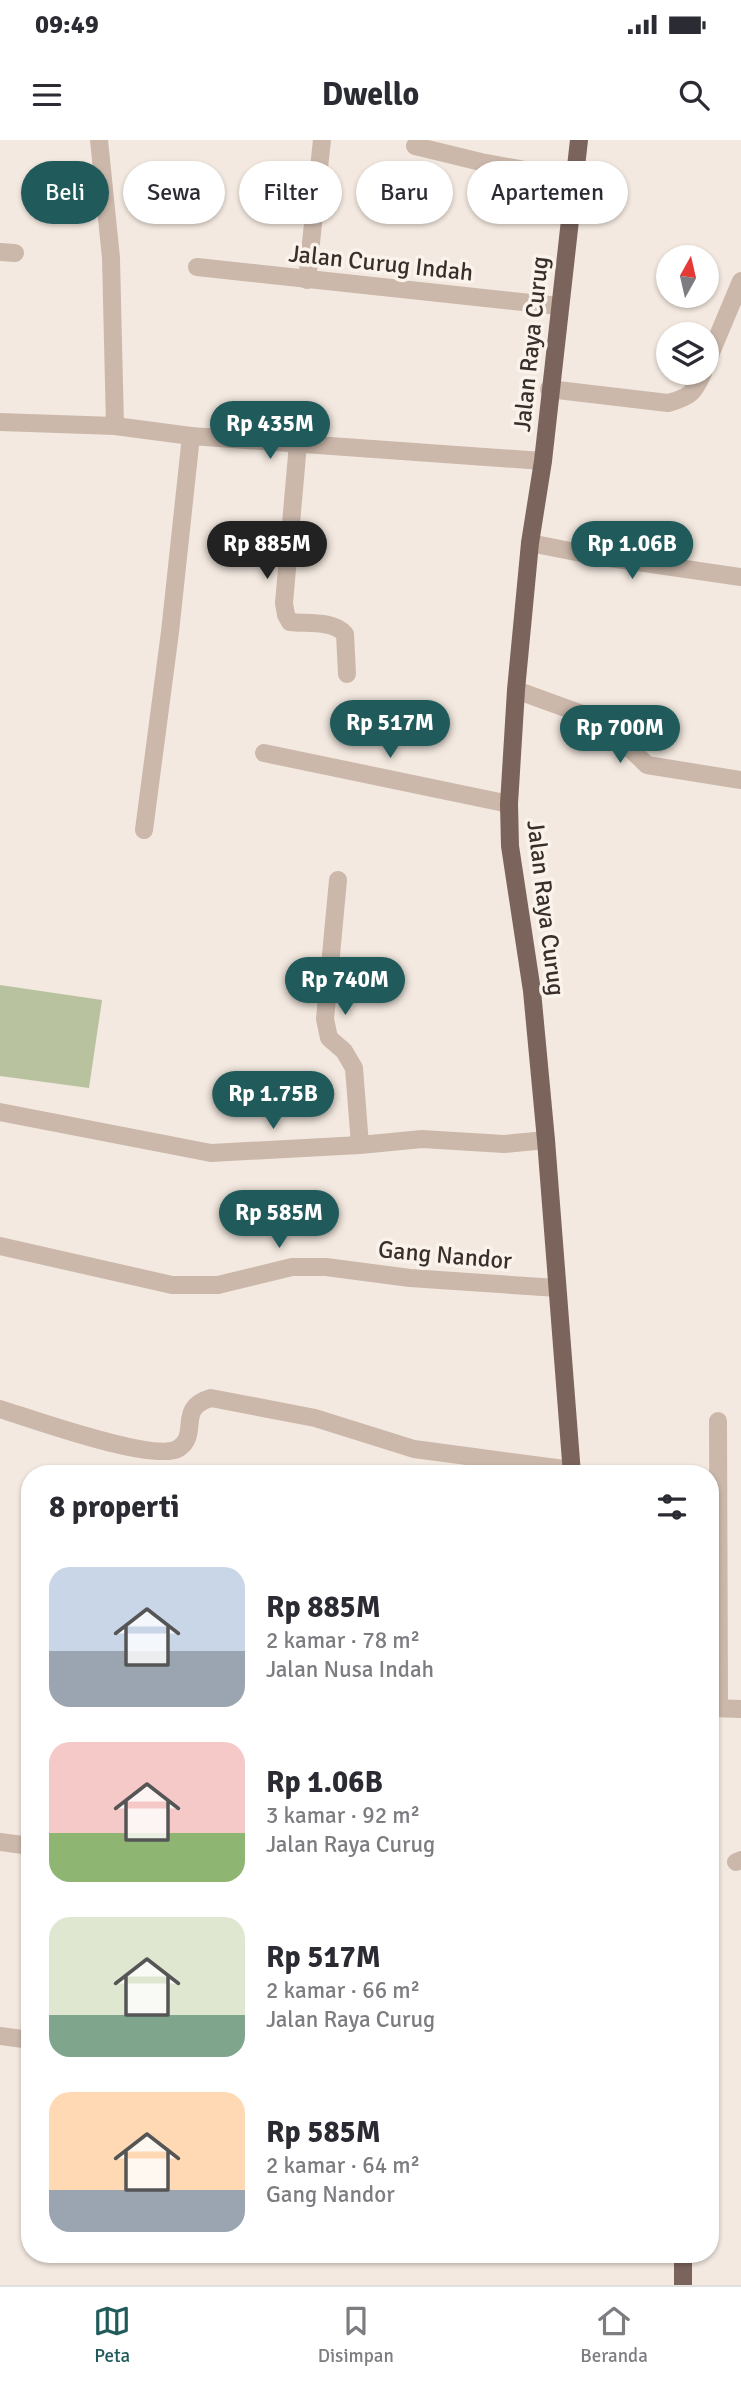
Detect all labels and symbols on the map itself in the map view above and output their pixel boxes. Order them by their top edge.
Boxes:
street label: Jalan Curug Indah [287,238,475,288]
north arrow [656,245,719,308]
street label: Jalan Raya Curug [507,255,555,433]
pin: Rp 435M [205,402,335,461]
pin: Rp 885M [202,522,332,581]
pin: Rp 1.06B [560,522,704,581]
pin: Rp 517M [325,700,455,760]
pin: Rp 700M [555,706,685,765]
street label: Jalan Raya Curug [520,819,572,997]
pin: Rp 740M [280,958,410,1017]
pin: Rp 1.75B [201,1072,345,1131]
pin: Rp 585M [214,1190,344,1250]
street label: Gang Nandor [377,1234,513,1276]

